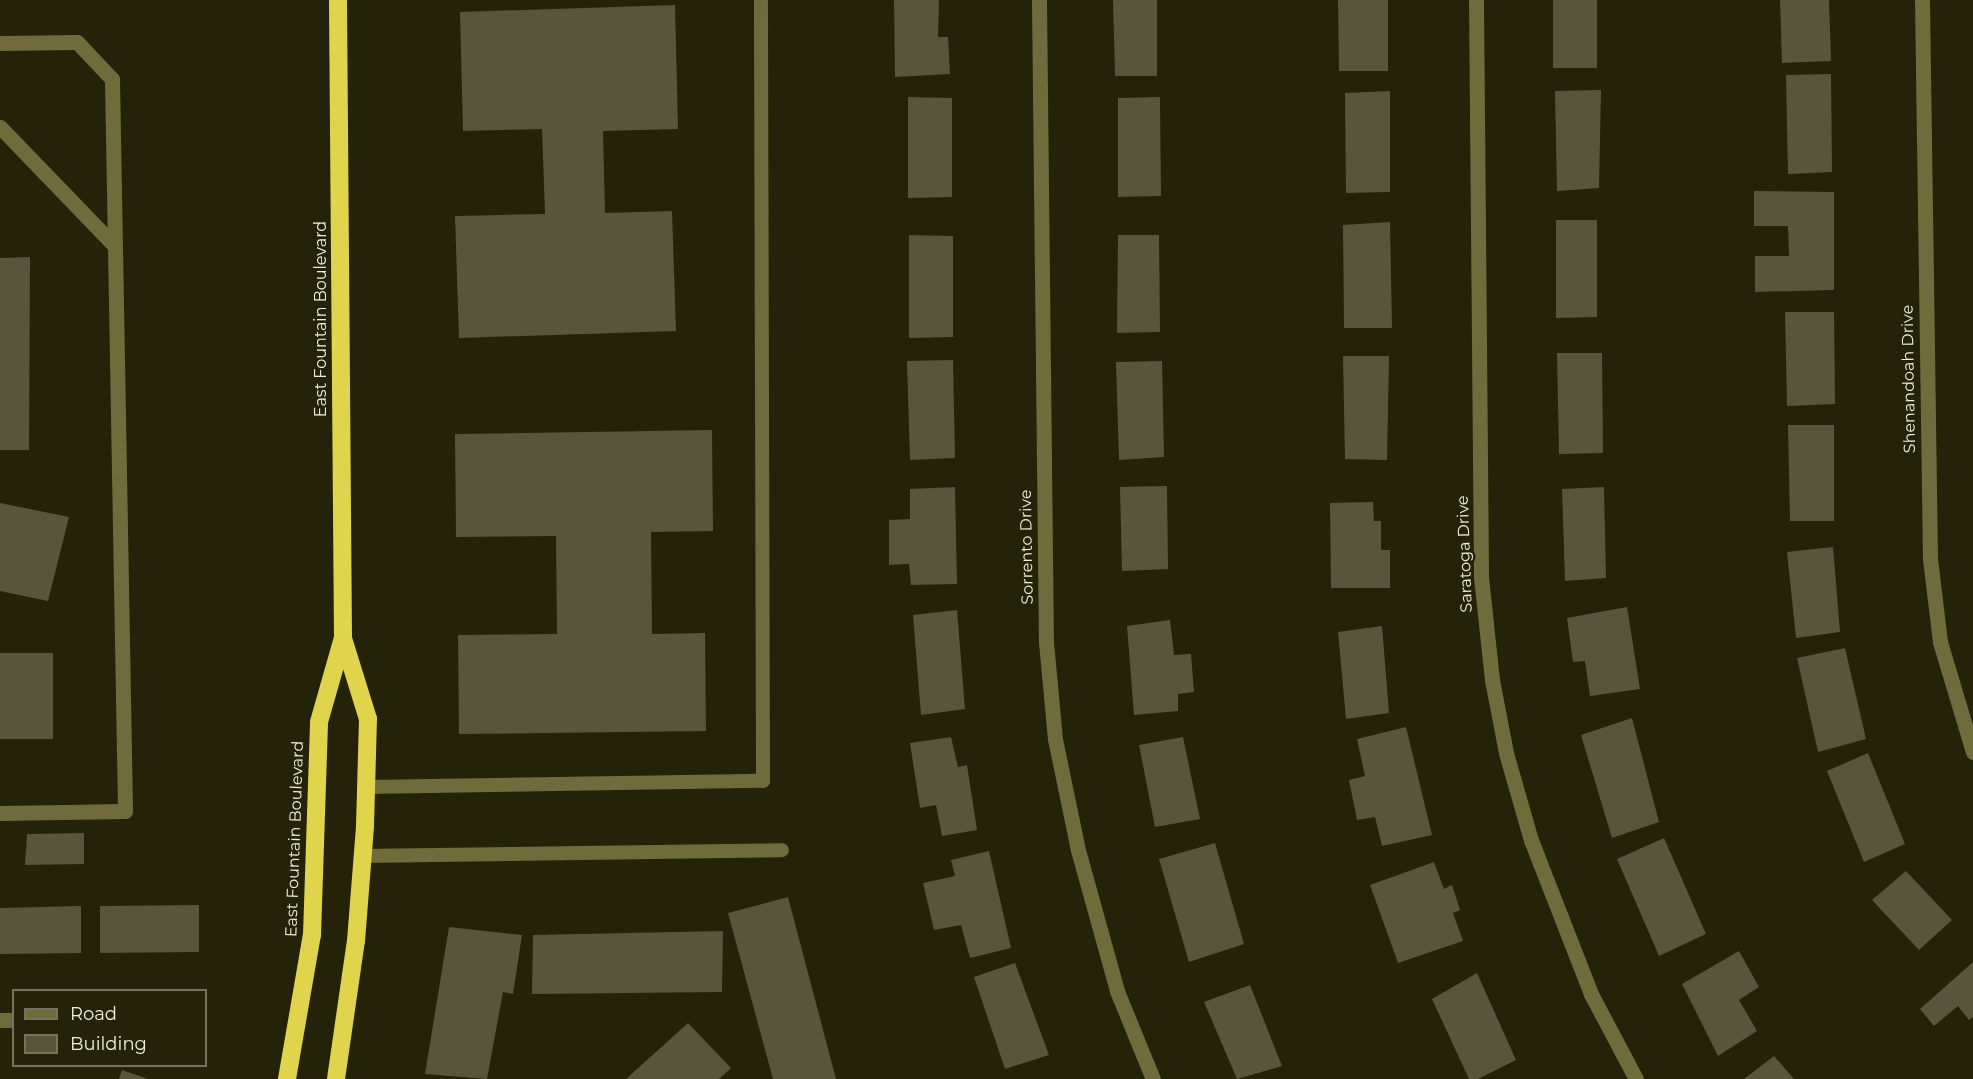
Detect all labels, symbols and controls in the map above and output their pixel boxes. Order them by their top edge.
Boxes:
street label: East Fountain Boulevard [311,221,331,417]
street label: Shenandoah Drive [1898,305,1920,453]
street label: Sorrento Drive [1016,489,1038,605]
street label: Saratoga Drive [1453,495,1477,613]
street label: East Fountain Boulevard [282,741,308,937]
legend [12,989,207,1067]
text: Road [70,1003,117,1025]
text: Building [70,1033,147,1055]

